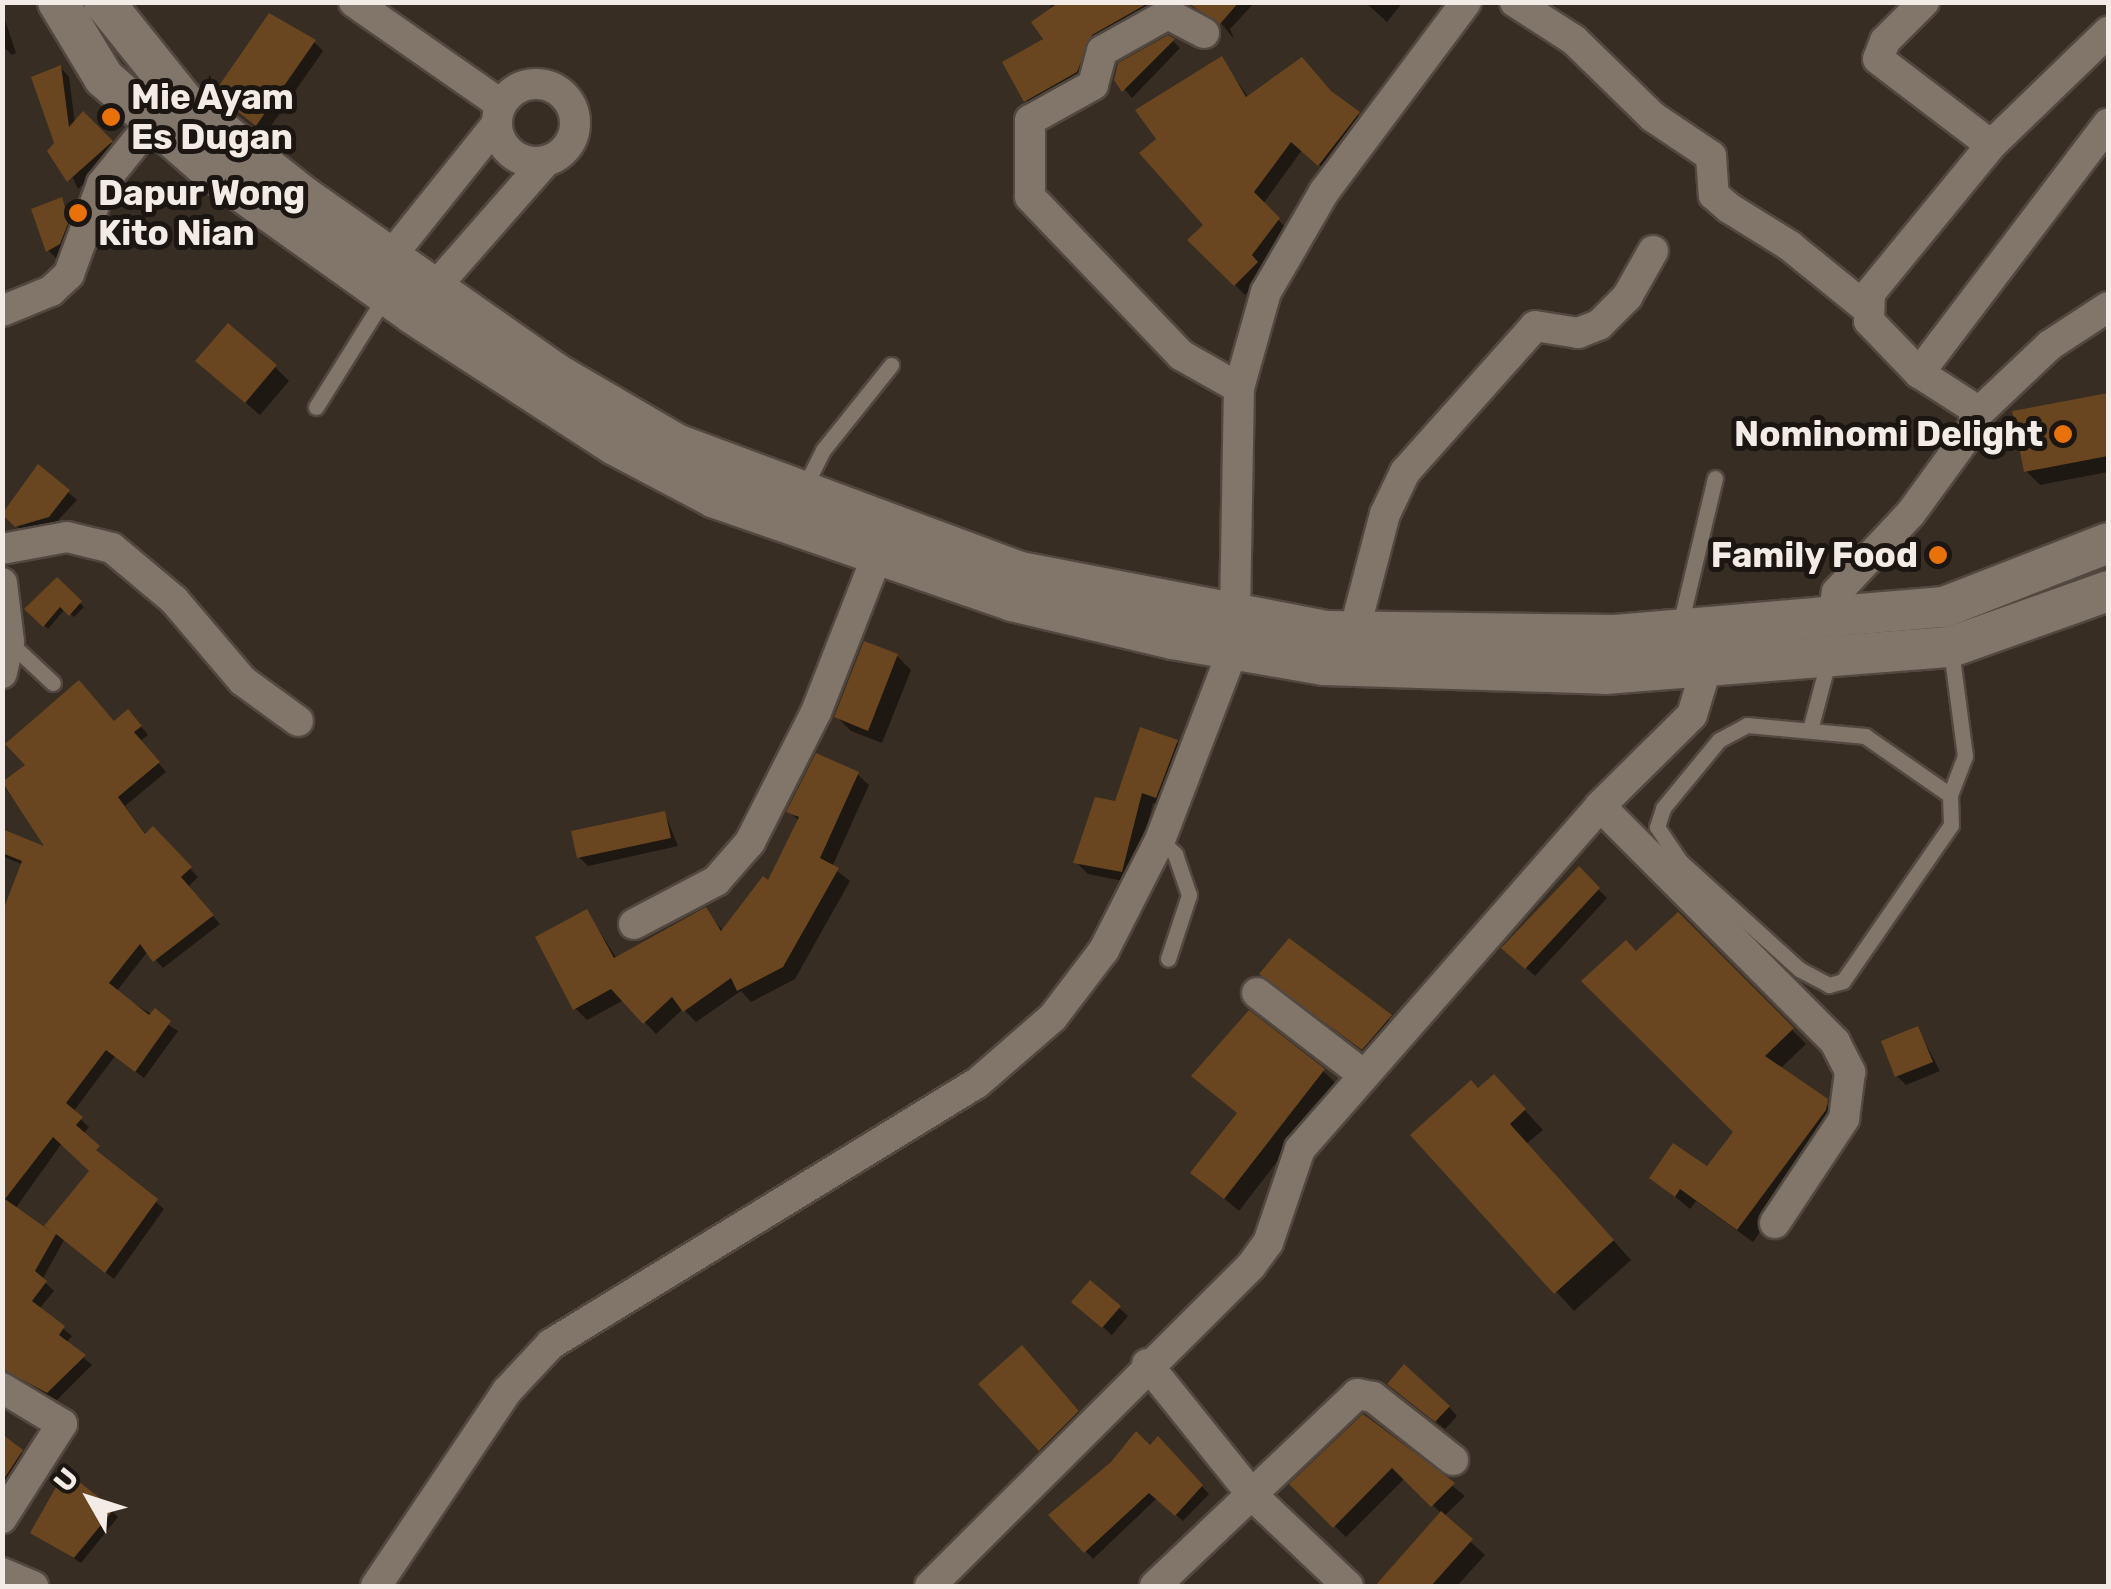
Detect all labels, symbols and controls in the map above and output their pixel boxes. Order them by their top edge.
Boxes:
place label: Mie Ayam Es Dugan [131,76,295,158]
marker: Mie Ayam Es Dugan [100,106,122,128]
place label: Dapur Wong Kito Nian [98,172,306,254]
marker: Dapur Wong Kito Nian [67,202,89,224]
place label: Nominomi Delight [1734,413,2043,455]
marker: Nominomi Delight [2052,423,2074,445]
place label: Family Food [1710,534,1918,576]
marker: Family Food [1927,544,1949,566]
north arrow [40,1449,140,1549]
text: U [47,1462,86,1498]

